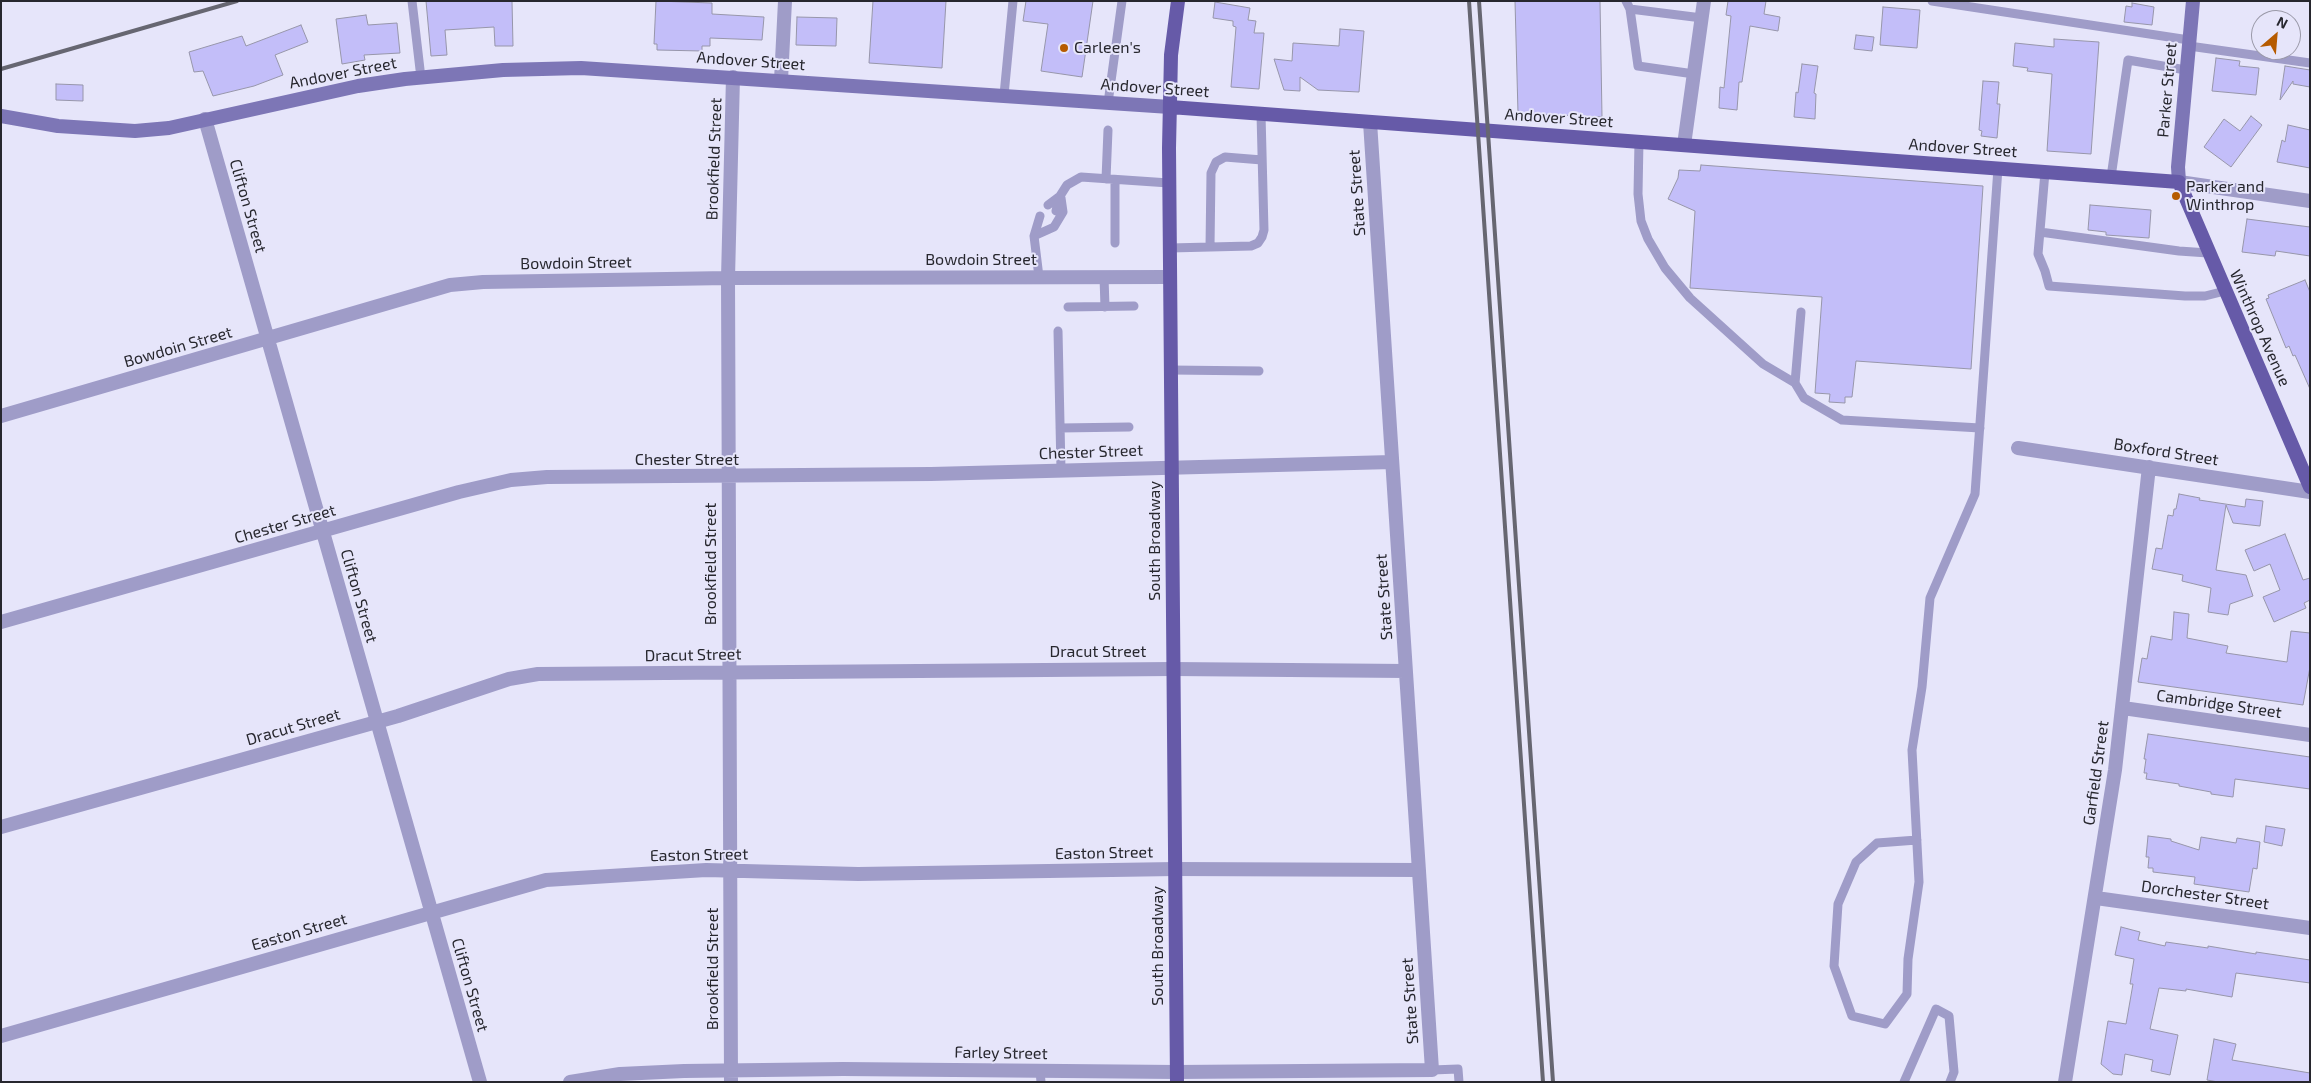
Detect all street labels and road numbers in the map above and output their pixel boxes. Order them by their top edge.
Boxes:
street label: Parker Street [2153,42,2181,138]
street label: Andover Street [696,48,806,74]
street label: Andover Street [288,53,398,93]
street label: Andover Street [1100,75,1210,101]
street label: Brookfield Street [702,97,726,221]
street label: Andover Street [1504,105,1614,131]
street label: Andover Street [1908,135,2018,161]
street label: State Street [1344,149,1370,237]
street label: Clifton Street [225,157,271,255]
street label: Bowdoin Street [925,250,1037,270]
street label: Bowdoin Street [520,252,632,274]
street label: Winthrop Avenue [2226,267,2294,389]
street label: Bowdoin Street [122,322,234,372]
street label: Boxford Street [2112,434,2220,470]
street label: Chester Street [1039,441,1143,463]
street label: Chester Street [635,450,739,470]
street label: South Broadway [1145,481,1165,601]
street label: Chester Street [232,500,338,548]
street label: Brookfield Street [701,503,721,625]
street label: Clifton Street [336,547,382,645]
street label: State Street [1371,553,1397,641]
street label: Dracut Street [1050,642,1146,662]
street label: Dracut Street [644,645,742,665]
street label: Cambridge Street [2155,686,2283,722]
street label: Dracut Street [244,704,342,750]
street label: Garfield Street [2079,719,2113,827]
street label: Easton Street [1055,843,1153,863]
street label: Easton Street [650,845,748,865]
street label: Dorchester Street [2140,877,2270,913]
street label: South Broadway [1148,886,1168,1006]
street label: Brookfield Street [703,908,723,1030]
street label: Easton Street [249,909,349,955]
street label: Clifton Street [447,936,493,1034]
street label: State Street [1397,957,1423,1045]
street label: Farley Street [954,1043,1048,1063]

